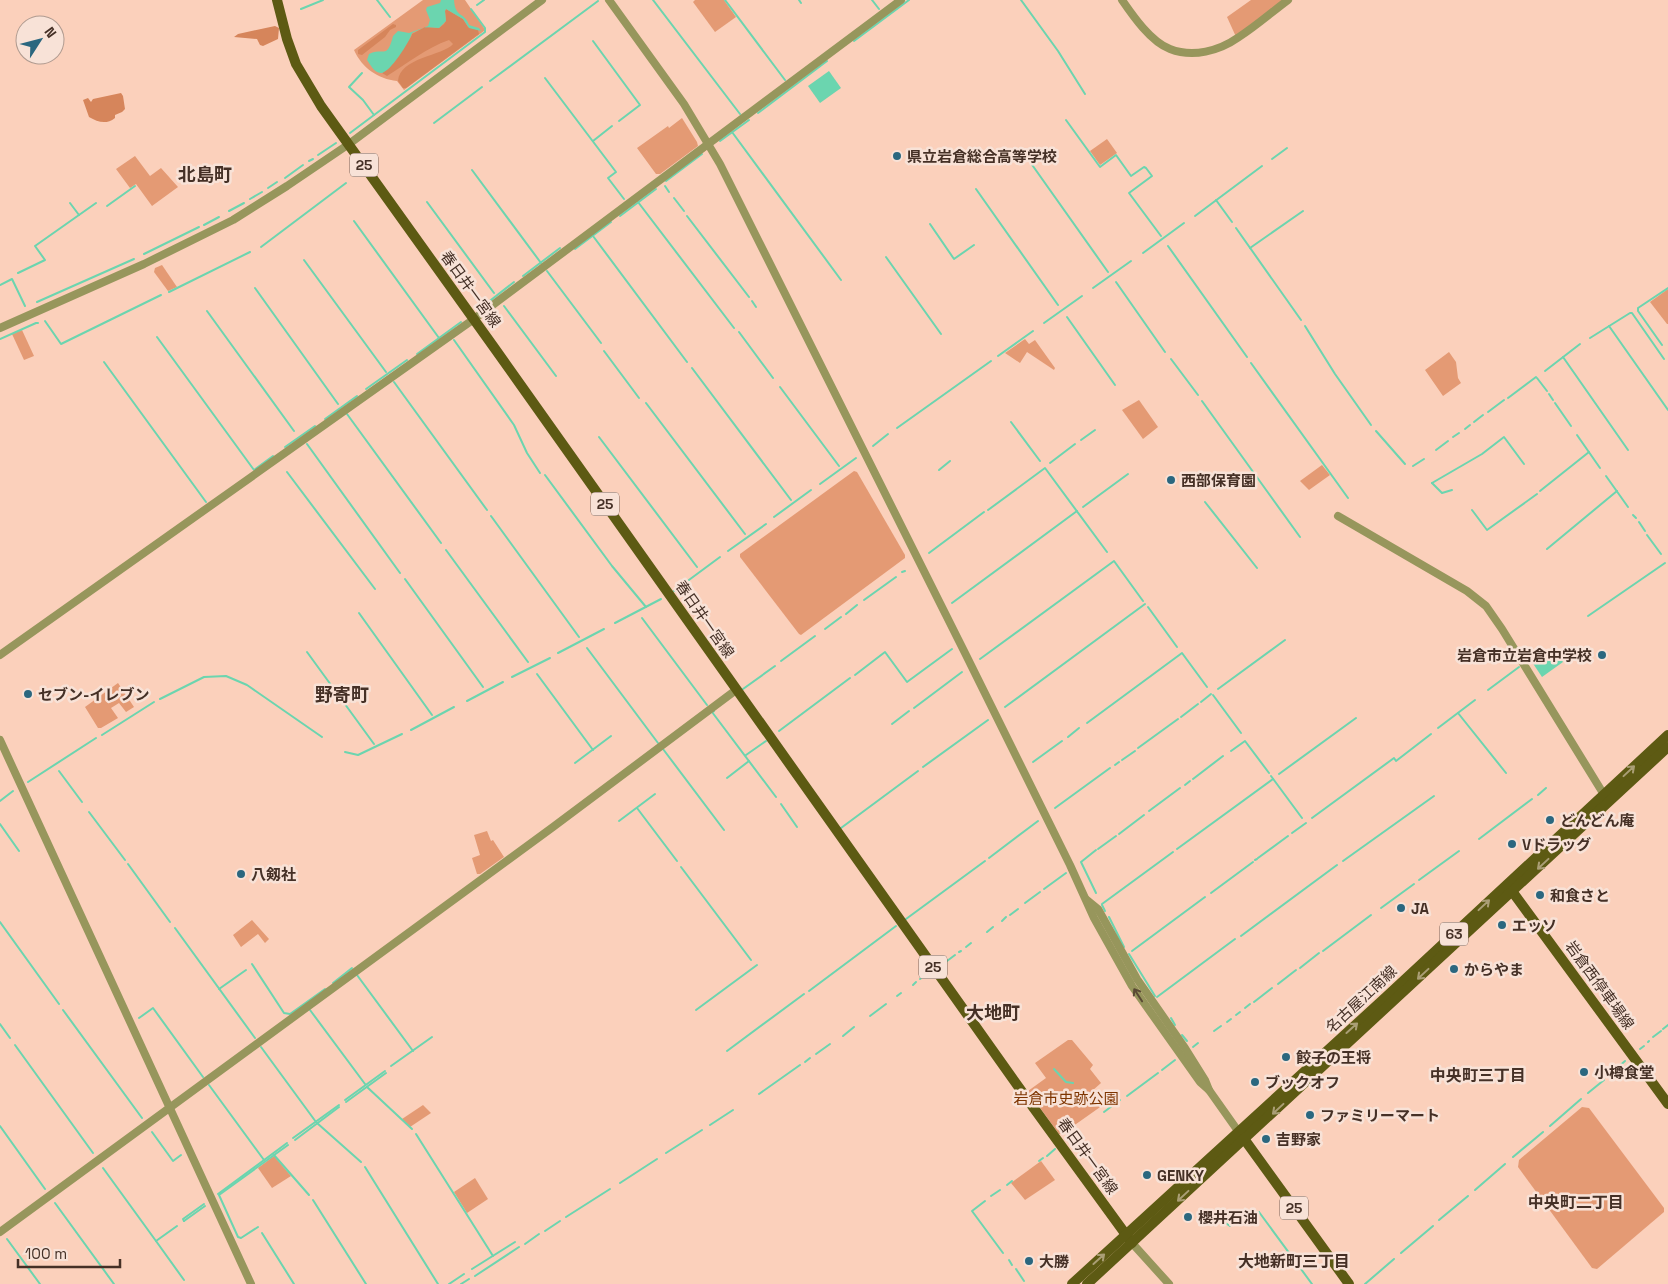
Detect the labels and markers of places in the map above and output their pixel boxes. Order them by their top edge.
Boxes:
place label: 県立岩倉総合高等学校 [907,147,1057,166]
marker: 県立岩倉総合高等学校 [891,150,903,162]
place label: 西部保育園 [1181,471,1256,490]
marker: 西部保育園 [1165,474,1177,486]
place label: 岩倉市立岩倉中学校 [1457,646,1592,665]
marker: 岩倉市立岩倉中学校 [1596,649,1608,661]
place label: セブン-イレブン [38,685,149,704]
marker: セブン-イレブン [22,688,34,700]
place label: どんどん庵 [1560,811,1635,830]
marker: どんどん庵 [1544,814,1556,826]
place label: Vドラッグ [1522,835,1591,854]
marker: Vドラッグ [1506,838,1518,850]
place label: 八剱社 [251,865,296,884]
marker: 八剱社 [235,868,247,880]
place label: 和食さと [1550,886,1610,905]
marker: 和食さと [1534,889,1546,901]
place label: JA [1411,899,1430,918]
marker: JA [1395,902,1407,914]
place label: エッソ [1512,916,1557,935]
marker: エッソ [1496,919,1508,931]
place label: からやま [1464,960,1524,979]
marker: からやま [1448,963,1460,975]
place label: 餃子の王将 [1296,1048,1371,1067]
marker: 餃子の王将 [1280,1051,1292,1063]
place label: 小樽食堂 [1594,1063,1654,1082]
marker: 小樽食堂 [1578,1066,1590,1078]
place label: ブックオフ [1265,1073,1340,1092]
marker: ブックオフ [1249,1076,1261,1088]
place label: ファミリーマート [1320,1106,1440,1125]
marker: ファミリーマート [1304,1109,1316,1121]
place label: 吉野家 [1276,1130,1321,1149]
marker: 吉野家 [1260,1133,1272,1145]
place label: GENKY [1157,1166,1205,1185]
marker: GENKY [1141,1169,1153,1181]
place label: 櫻井石油 [1198,1208,1258,1227]
marker: 櫻井石油 [1182,1211,1194,1223]
place label: 大勝 [1039,1252,1069,1271]
marker: 大勝 [1023,1255,1035,1267]

